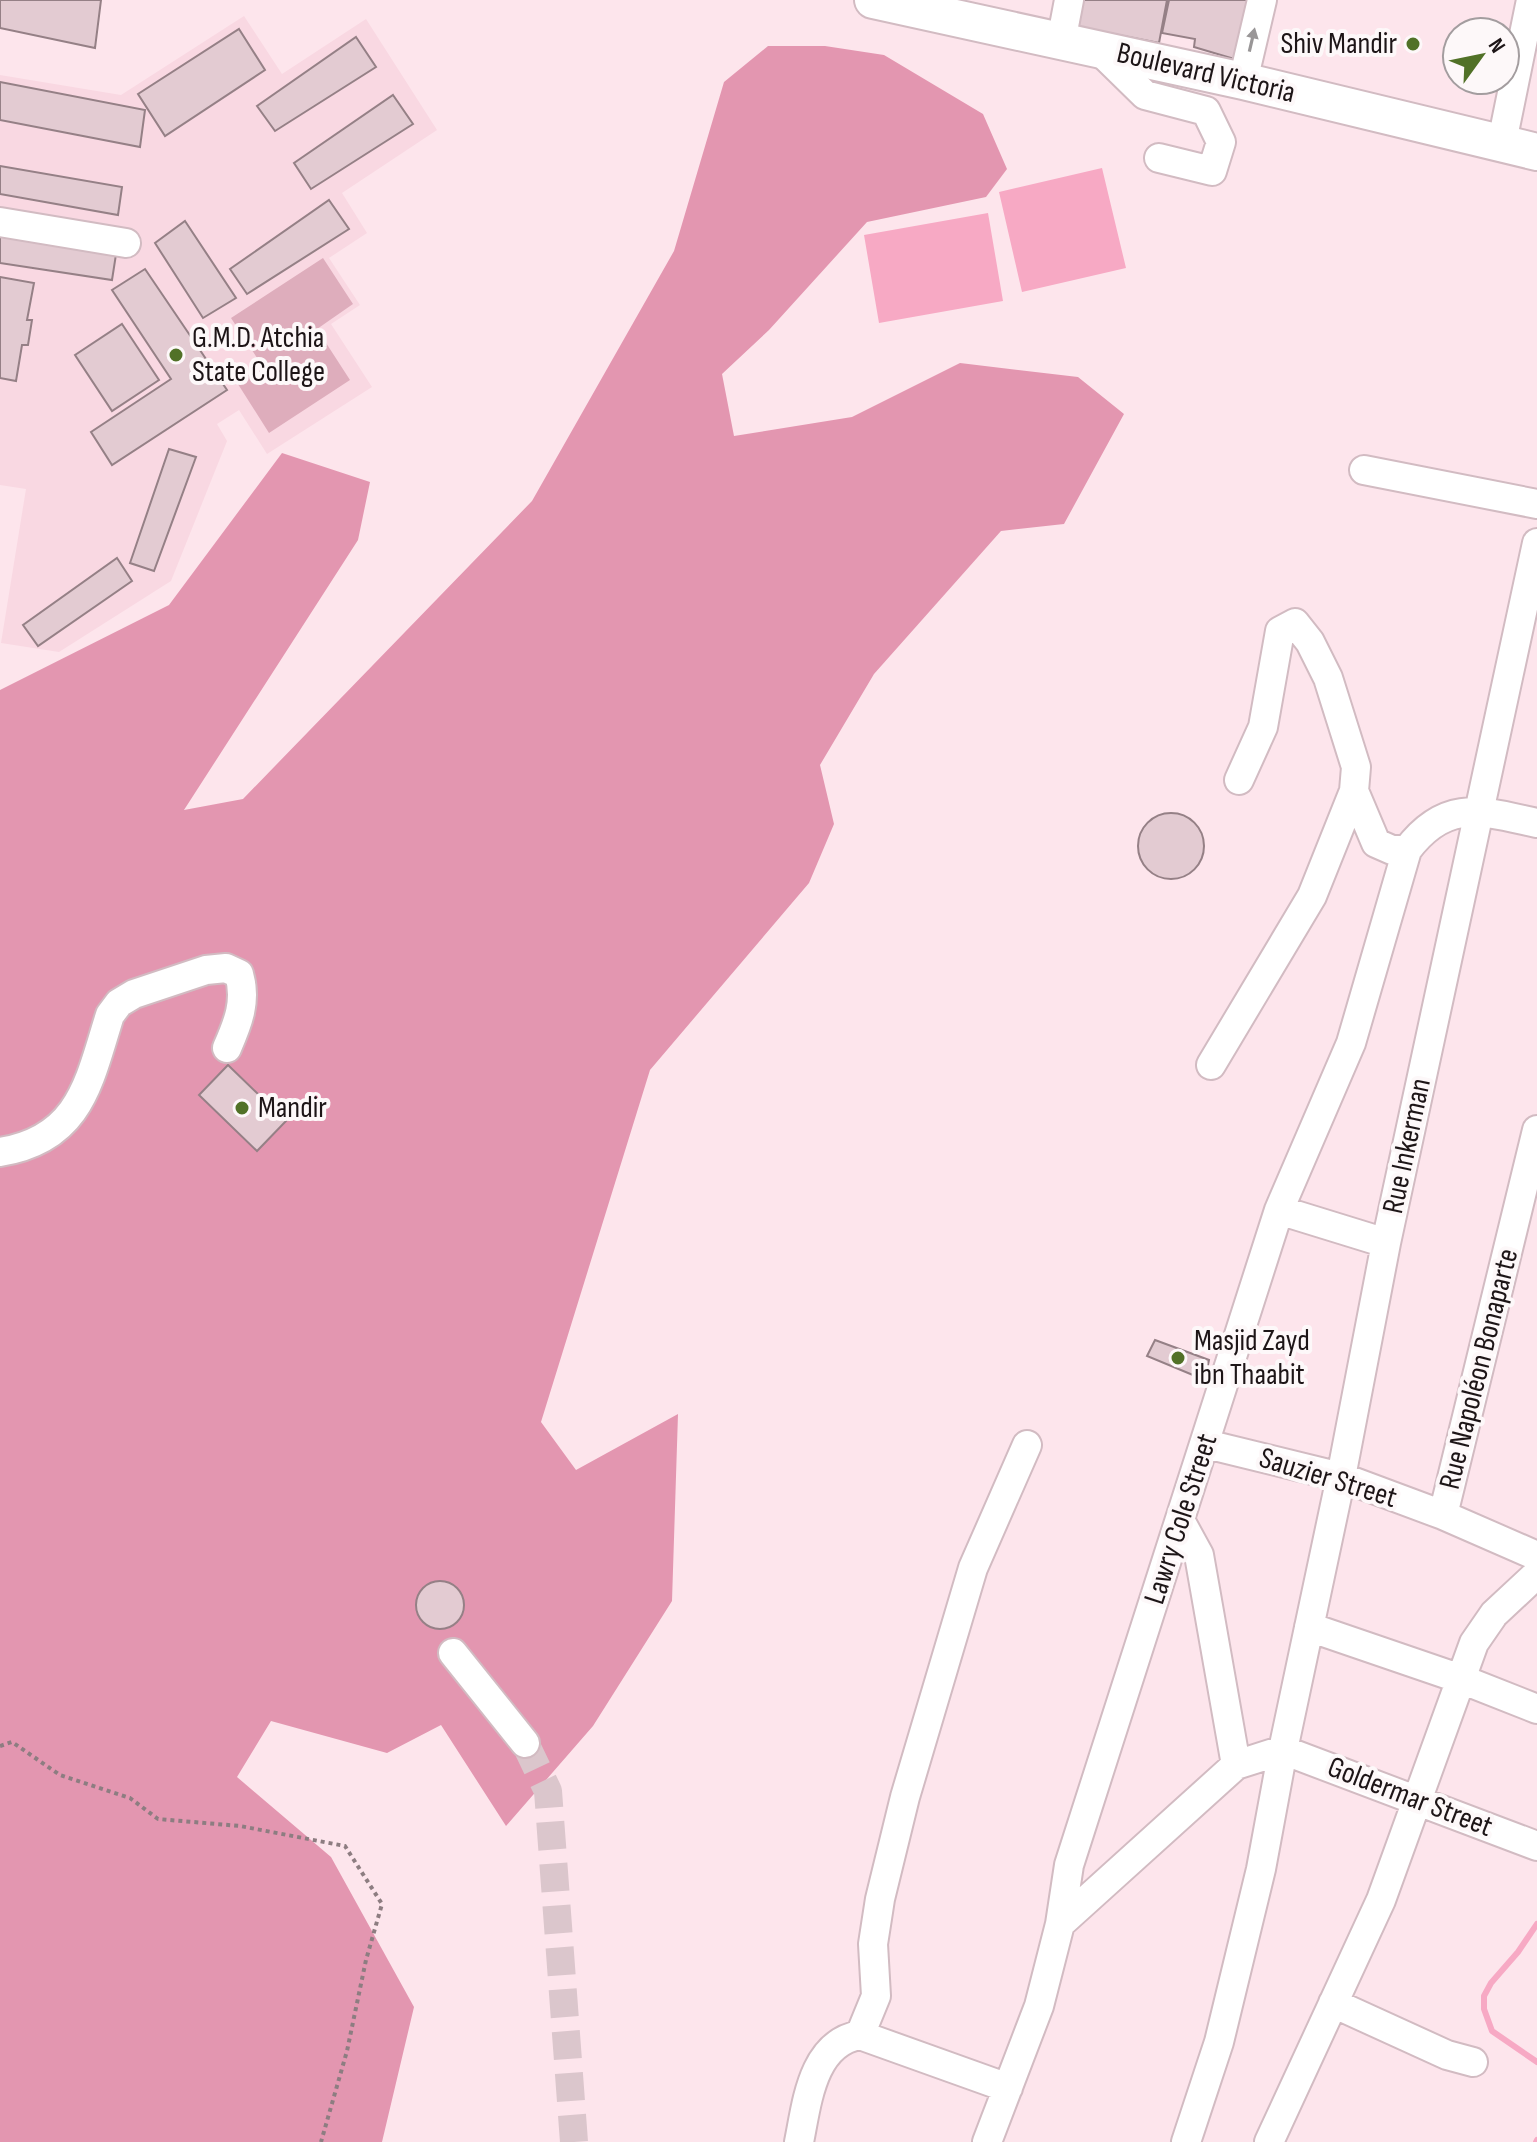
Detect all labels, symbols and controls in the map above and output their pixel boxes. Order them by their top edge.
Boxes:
north arrow [1441,16,1521,96]
place label: Shiv Mandir [1280,26,1397,62]
one-way arrow [1246,28,1259,53]
text: N [1482,34,1511,58]
street label: Boulevard Victoria [1113,35,1299,111]
marker: Shiv Mandir [1404,35,1422,53]
place label: G.M.D. Atchia State College [192,320,325,390]
marker: G.M.D. Atchia State College [167,346,185,364]
street label: Rue Inkerman [1375,1075,1439,1217]
place label: Mandir [258,1090,327,1126]
marker: Mandir [233,1099,251,1117]
street label: Rue Napoléon Bonaparte [1432,1245,1526,1493]
place label: Masjid Zayd ibn Thaabit [1194,1323,1310,1393]
marker: Masjid Zayd ibn Thaabit [1169,1349,1187,1367]
street label: Lawry Cole Street [1137,1429,1225,1609]
street label: Sauzier Street [1255,1440,1401,1516]
street label: Goldermar Street [1322,1749,1498,1845]

